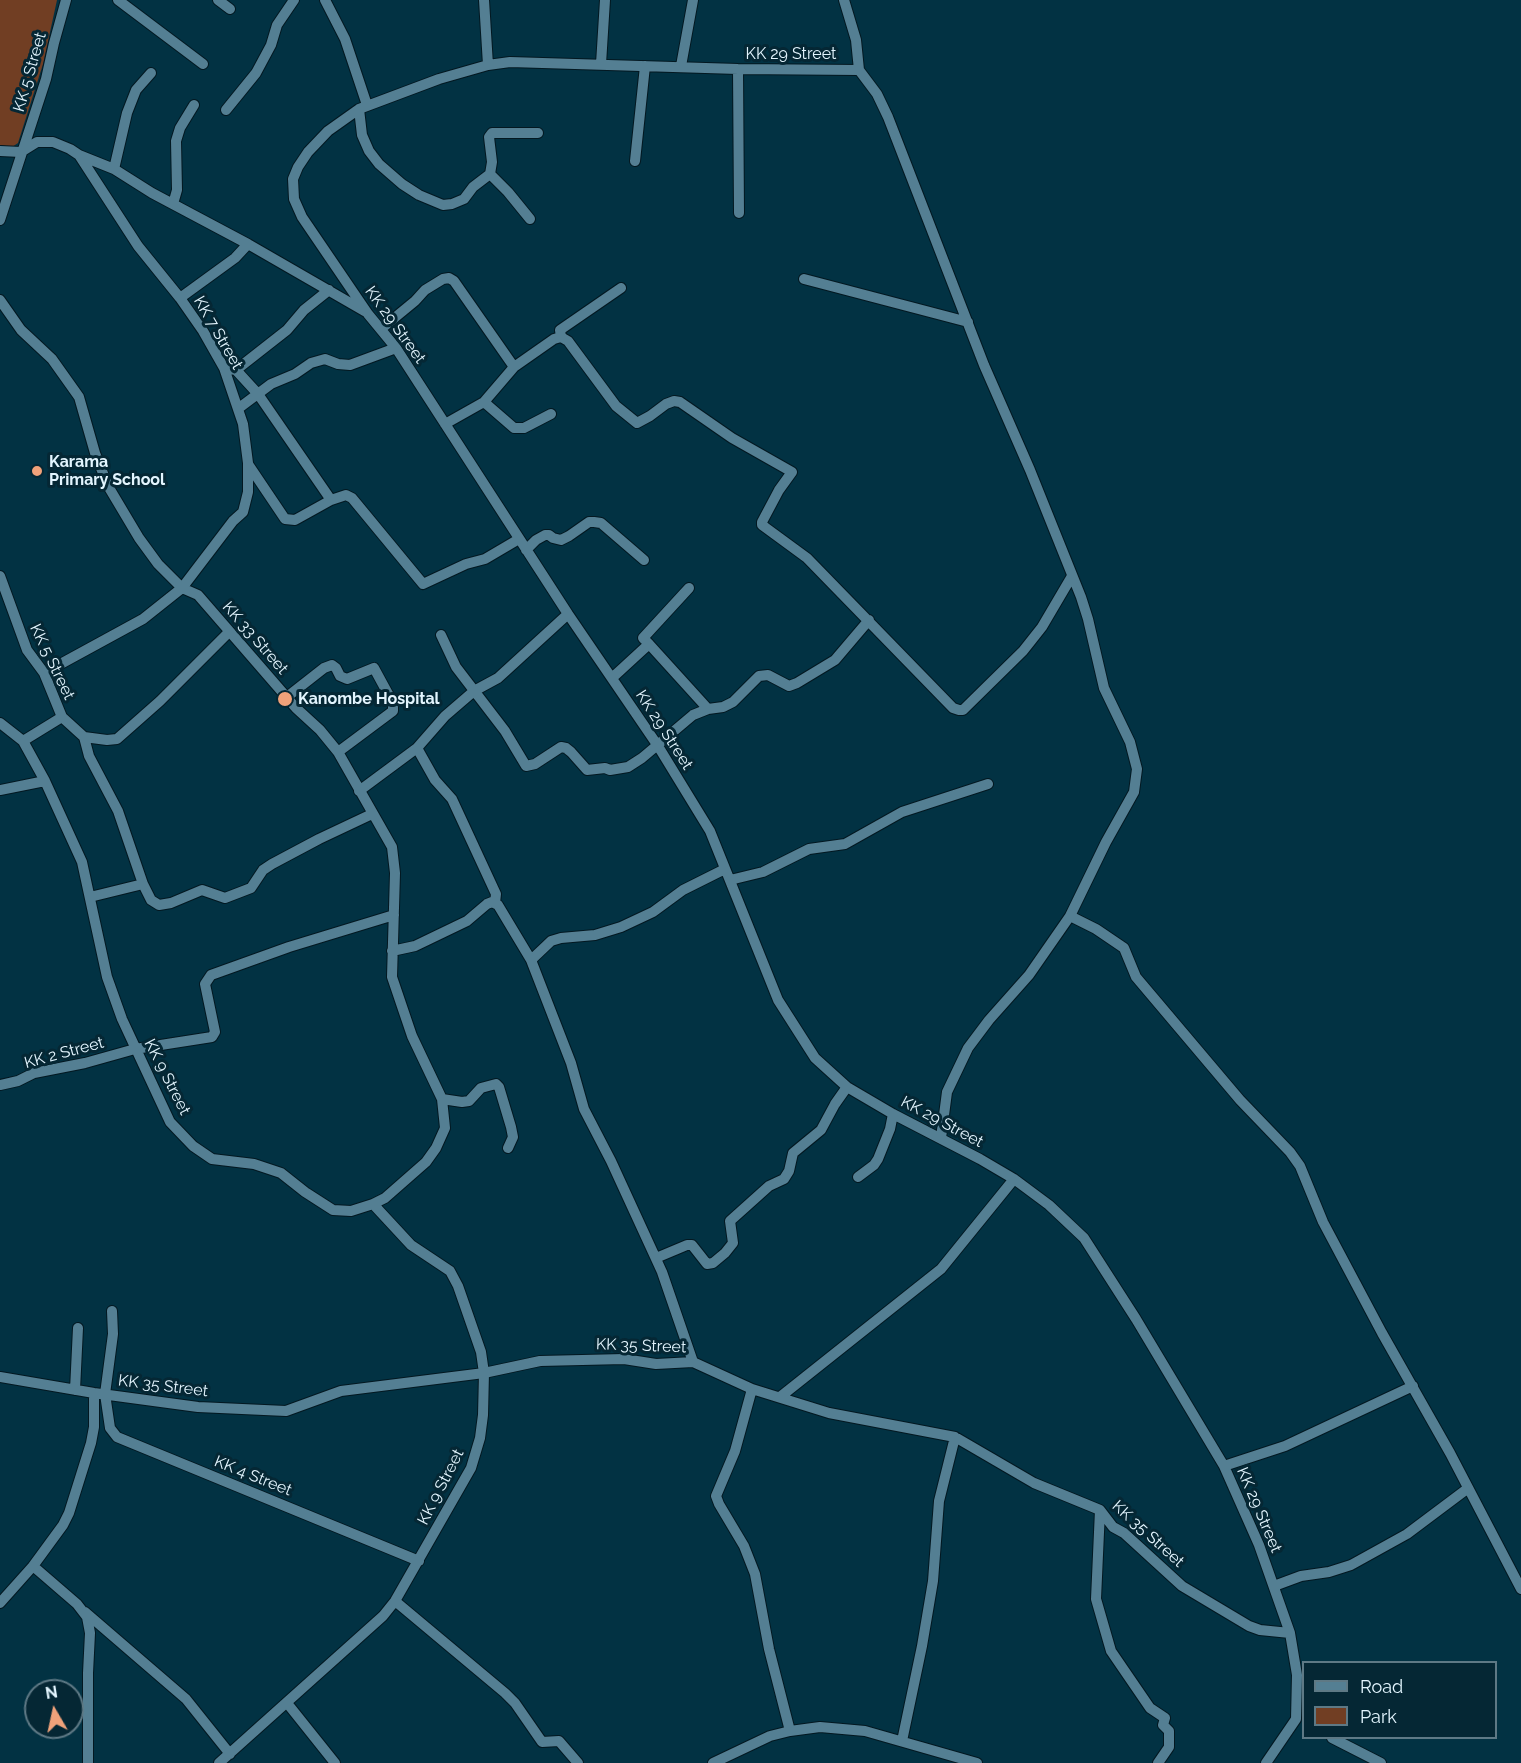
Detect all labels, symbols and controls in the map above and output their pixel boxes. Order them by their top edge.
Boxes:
street label: KK 5 Street [9,30,51,114]
street label: KK 29 Street [746,44,836,64]
street label: KK 29 Street [361,283,429,367]
street label: KK 7 Street [189,293,247,373]
place label: Karama Primary School [49,452,165,490]
marker: Karama Primary School [30,464,44,478]
street label: KK 33 Street [218,598,292,678]
street label: KK 5 Street [25,621,79,703]
street label: KK 29 Street [631,687,697,773]
place label: Kanombe Hospital [298,689,440,709]
marker: Kanombe Hospital [276,690,294,708]
street label: KK 2 Street [22,1033,106,1073]
street label: KK 9 Street [140,1036,194,1118]
street label: KK 29 Street [897,1092,987,1152]
street label: KK 35 Street [596,1335,686,1357]
street label: KK 35 Street [117,1371,209,1401]
street label: KK 9 Street [414,1446,468,1528]
street label: KK 4 Street [211,1452,295,1500]
street label: KK 29 Street [1232,1464,1286,1556]
street label: KK 35 Street [1108,1497,1188,1571]
legend [1302,1661,1497,1739]
text: Road [1360,1676,1403,1697]
north arrow [24,1679,84,1739]
text: N [44,1682,59,1703]
text: Park [1360,1706,1397,1727]

